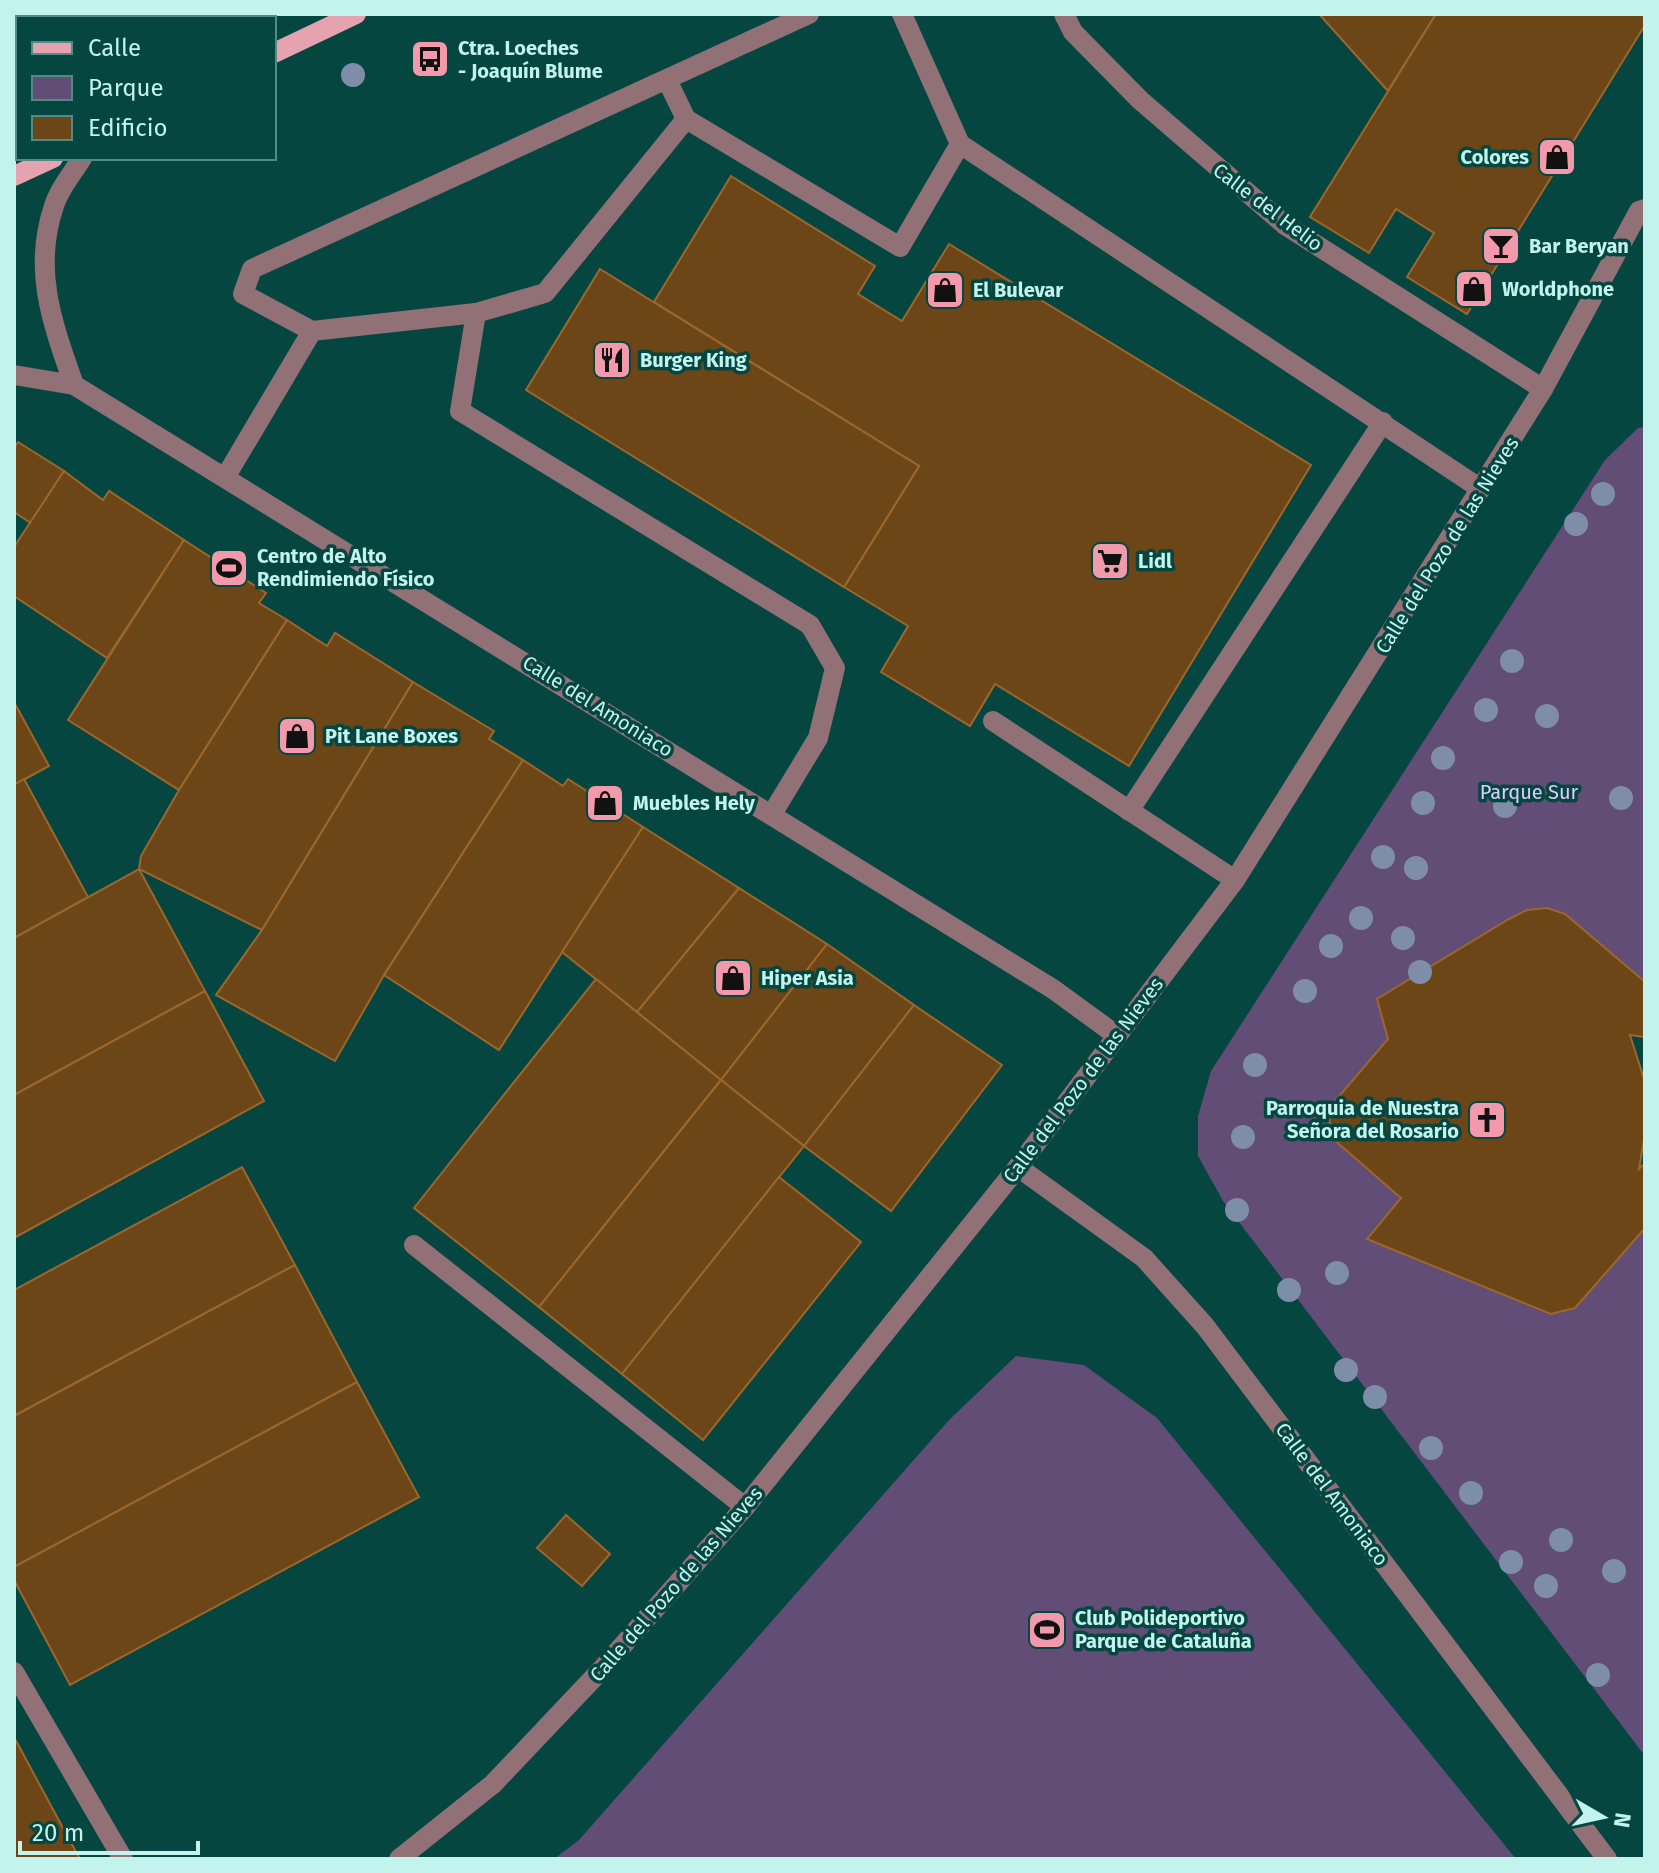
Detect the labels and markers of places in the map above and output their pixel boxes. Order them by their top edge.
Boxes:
place label: Ctra. Loeches - Joaquín Blume [458,36,603,83]
bus stop icon: Ctra. Loeches - Joaquín Blume [409,38,451,80]
shop icon: Colores [1536,136,1578,178]
place label: Colores [1461,145,1529,169]
bar icon: Bar Beryan [1480,225,1522,267]
place label: Bar Beryan [1529,234,1629,258]
shop icon: Worldphone [1453,268,1495,310]
shop icon: El Bulevar [924,269,966,311]
place label: Worldphone [1502,277,1614,301]
place label: El Bulevar [973,278,1064,302]
restaurant icon: Burger King [591,339,633,381]
place label: Burger King [640,348,748,372]
supermarket icon: Lidl [1089,540,1131,582]
place label: Centro de Alto Rendimiendo Físico [257,544,435,591]
sports icon: Centro de Alto Rendimiendo Físico [208,547,250,589]
place label: Lidl [1138,549,1172,573]
shop icon: Pit Lane Boxes [276,715,318,757]
place label: Pit Lane Boxes [325,724,458,748]
shop icon: Muebles Hely [584,782,626,824]
place label: Muebles Hely [633,791,756,815]
shop icon: Hiper Asia [712,957,754,999]
place label: Hiper Asia [761,966,854,990]
place label: Parroquia de Nuestra Señora del Rosario [1266,1096,1459,1143]
church icon: Parroquia de Nuestra Señora del Rosario [1466,1099,1508,1141]
place label: Club Polideportivo Parque de Cataluña [1075,1606,1252,1653]
sports icon: Club Polideportivo Parque de Cataluña [1026,1609,1068,1651]

